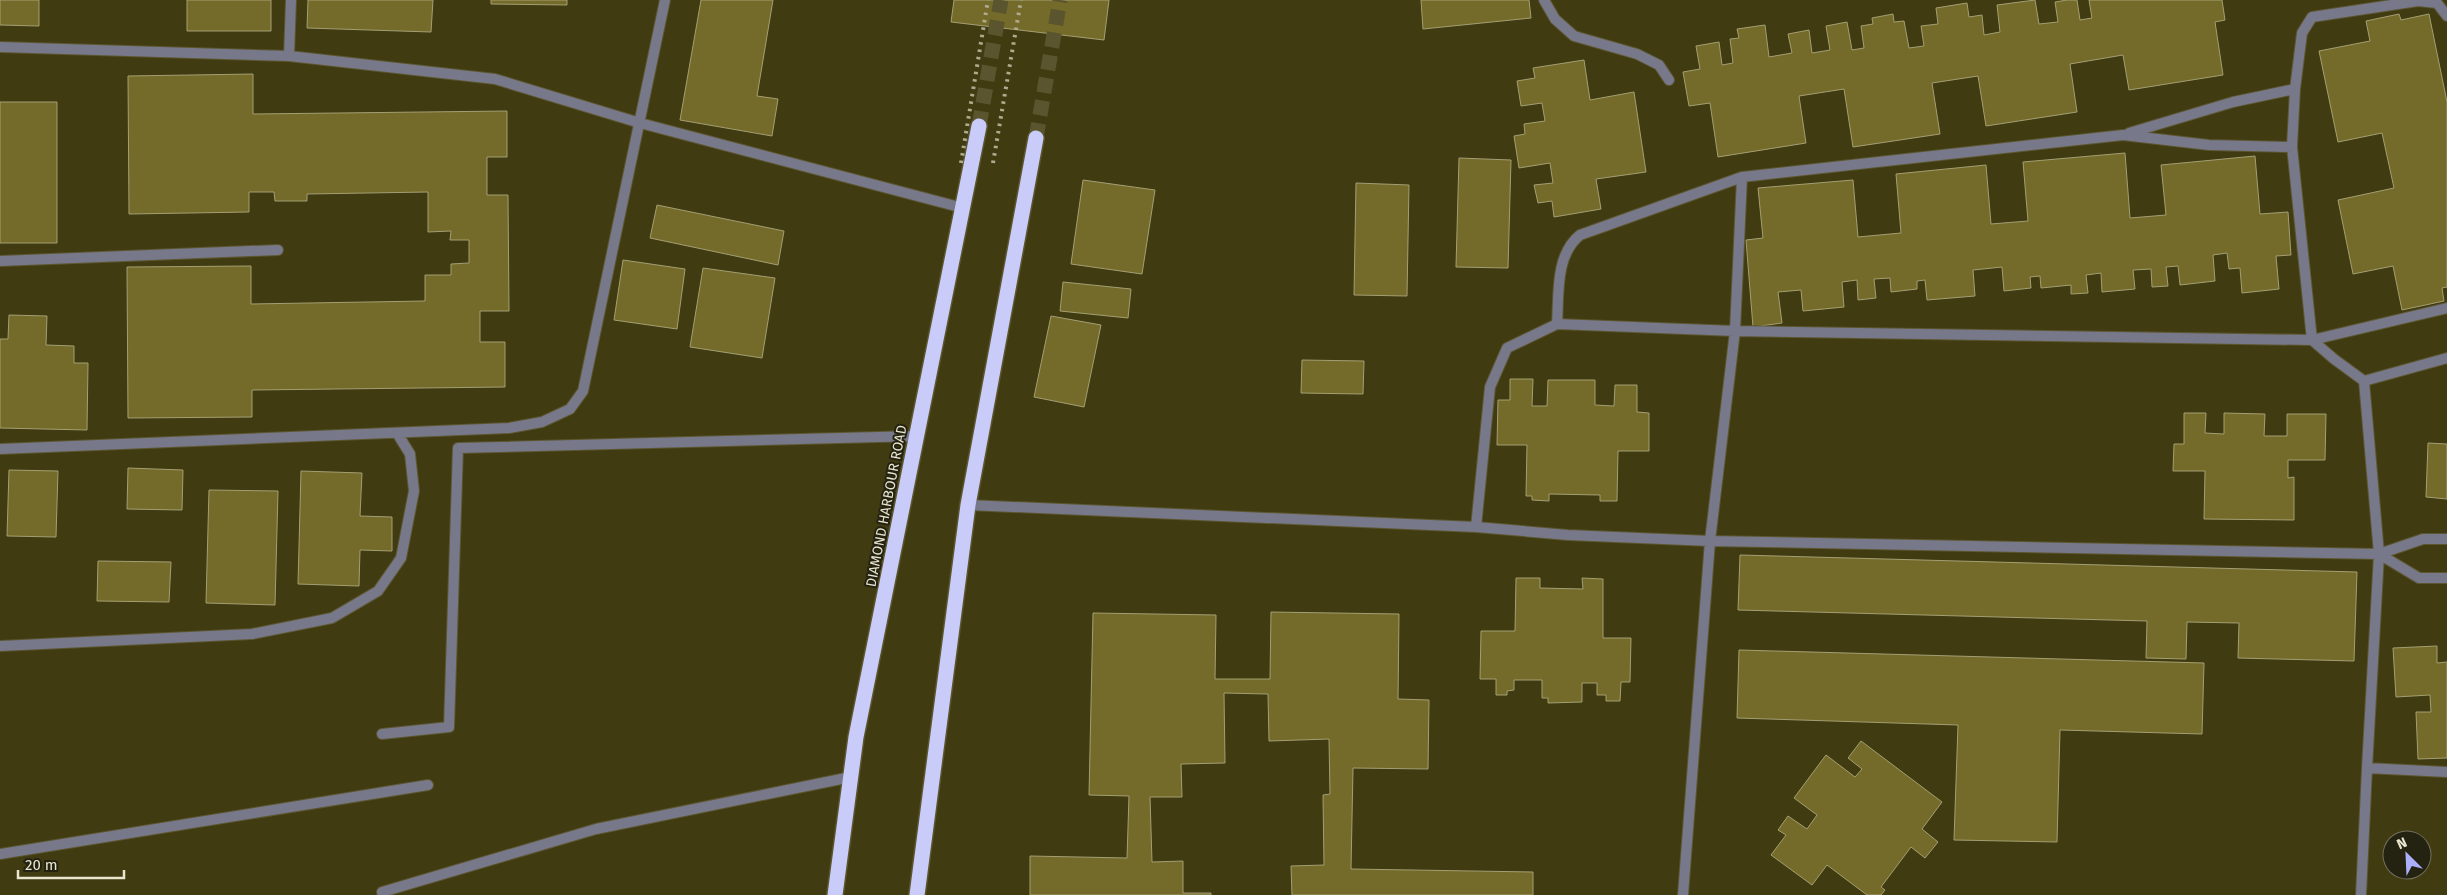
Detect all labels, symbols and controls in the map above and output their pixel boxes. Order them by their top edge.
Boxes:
street label: DIAMOND HARBOUR ROAD [862,424,911,588]
north arrow [2382,830,2432,880]
text: N [2394,834,2410,853]
scale bar [18,848,124,880]
text: 20 m [25,856,58,874]

